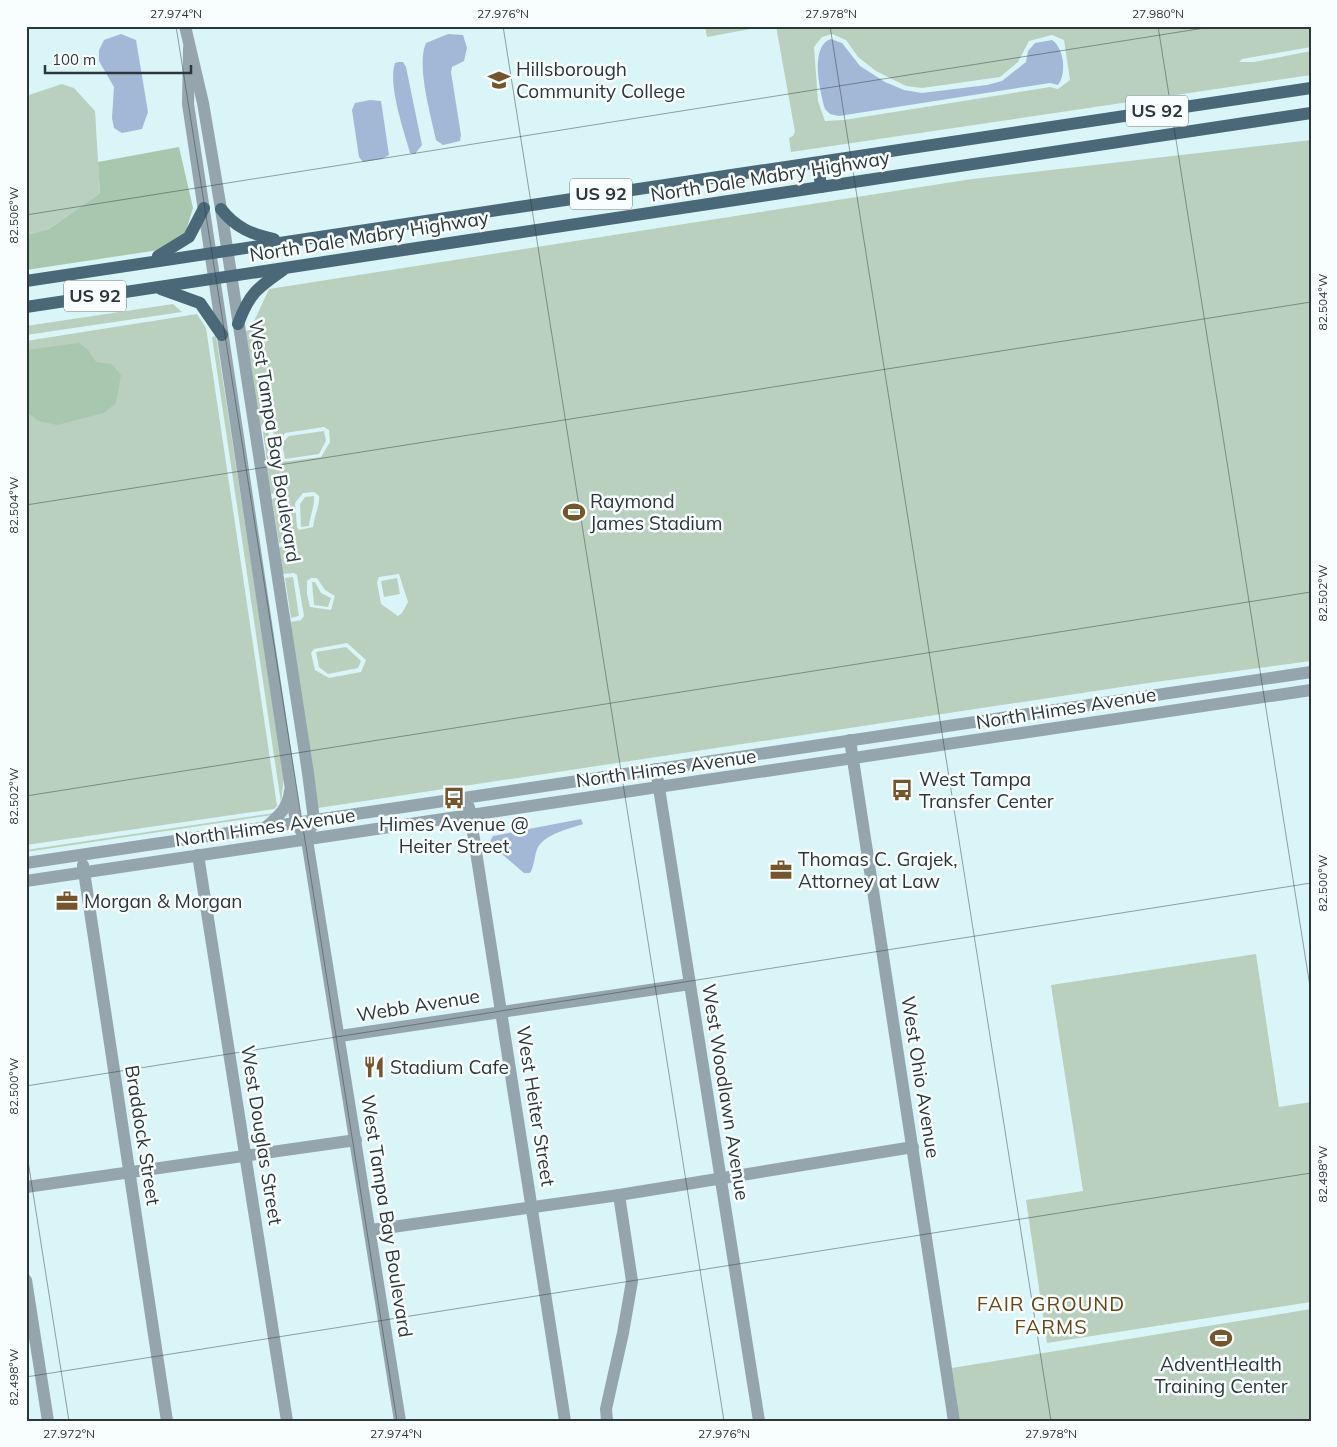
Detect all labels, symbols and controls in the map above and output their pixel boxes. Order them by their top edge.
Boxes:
text: 27.974°N [150,6,202,21]
text: 27.976°N [477,6,529,21]
text: 27.978°N [805,6,857,21]
text: 27.980°N [1132,6,1184,21]
scale bar [45,42,191,74]
text: 100 m [52,50,96,69]
place label: Hillsborough Community College [516,57,685,103]
school or university icon: Hillsborough Community College [486,67,512,93]
road number: US 92 [1126,95,1188,126]
street label: North Dale Mabry Highway [649,145,891,207]
road number: US 92 [570,178,632,210]
text: 82.506°W [6,187,21,243]
street label: North Dale Mabry Highway [248,205,490,267]
text: 82.504°W [1315,274,1330,330]
road number: US 92 [64,280,126,312]
street label: West Tampa Bay Boulevard [244,318,306,564]
text: 82.504°W [6,477,21,533]
place label: Raymond James Stadium [590,489,722,535]
sports icon: Raymond James Stadium [561,499,587,525]
text: 82.502°W [1315,565,1330,621]
street label: North Himes Avenue [974,682,1158,734]
street label: North Himes Avenue [574,743,758,793]
place label: West Tampa Transfer Center [919,767,1054,813]
text: 82.502°W [6,768,21,824]
bus stop icon: West Tampa Transfer Center [889,777,915,803]
bus stop icon: Himes Avenue @ Heiter Street [441,785,467,811]
street label: North Himes Avenue [173,802,357,852]
place label: Himes Avenue @ Heiter Street [379,812,529,858]
place label: Thomas C. Grajek, Attorney at Law [798,847,958,893]
text: 82.500°W [1315,855,1330,911]
office icon: Thomas C. Grajek, Attorney at Law [768,857,794,883]
office icon: Morgan & Morgan [54,888,80,914]
place label: Morgan & Morgan [84,889,243,913]
street label: West Woodlawn Avenue [697,982,755,1202]
street label: Webb Avenue [355,983,481,1027]
street label: West Ohio Avenue [896,994,946,1160]
street label: West Heiter Street [511,1024,561,1188]
street label: West Douglas Street [236,1043,288,1227]
restaurant icon: Stadium Cafe [361,1054,387,1080]
place label: Stadium Cafe [390,1055,509,1079]
text: 82.500°W [6,1058,21,1114]
street label: Braddock Street [120,1063,166,1207]
street label: West Tampa Bay Boulevard [356,1093,418,1339]
text: 82.498°W [1315,1146,1330,1202]
district label: FAIR GROUND FARMS [977,1291,1125,1339]
sports icon: AdventHealth Training Center [1208,1325,1234,1351]
text: 82.498°W [6,1349,21,1405]
place label: AdventHealth Training Center [1154,1352,1288,1398]
text: 27.972°N [43,1426,95,1441]
text: 27.974°N [370,1426,422,1441]
text: 27.976°N [698,1426,750,1441]
text: 27.978°N [1025,1426,1077,1441]

